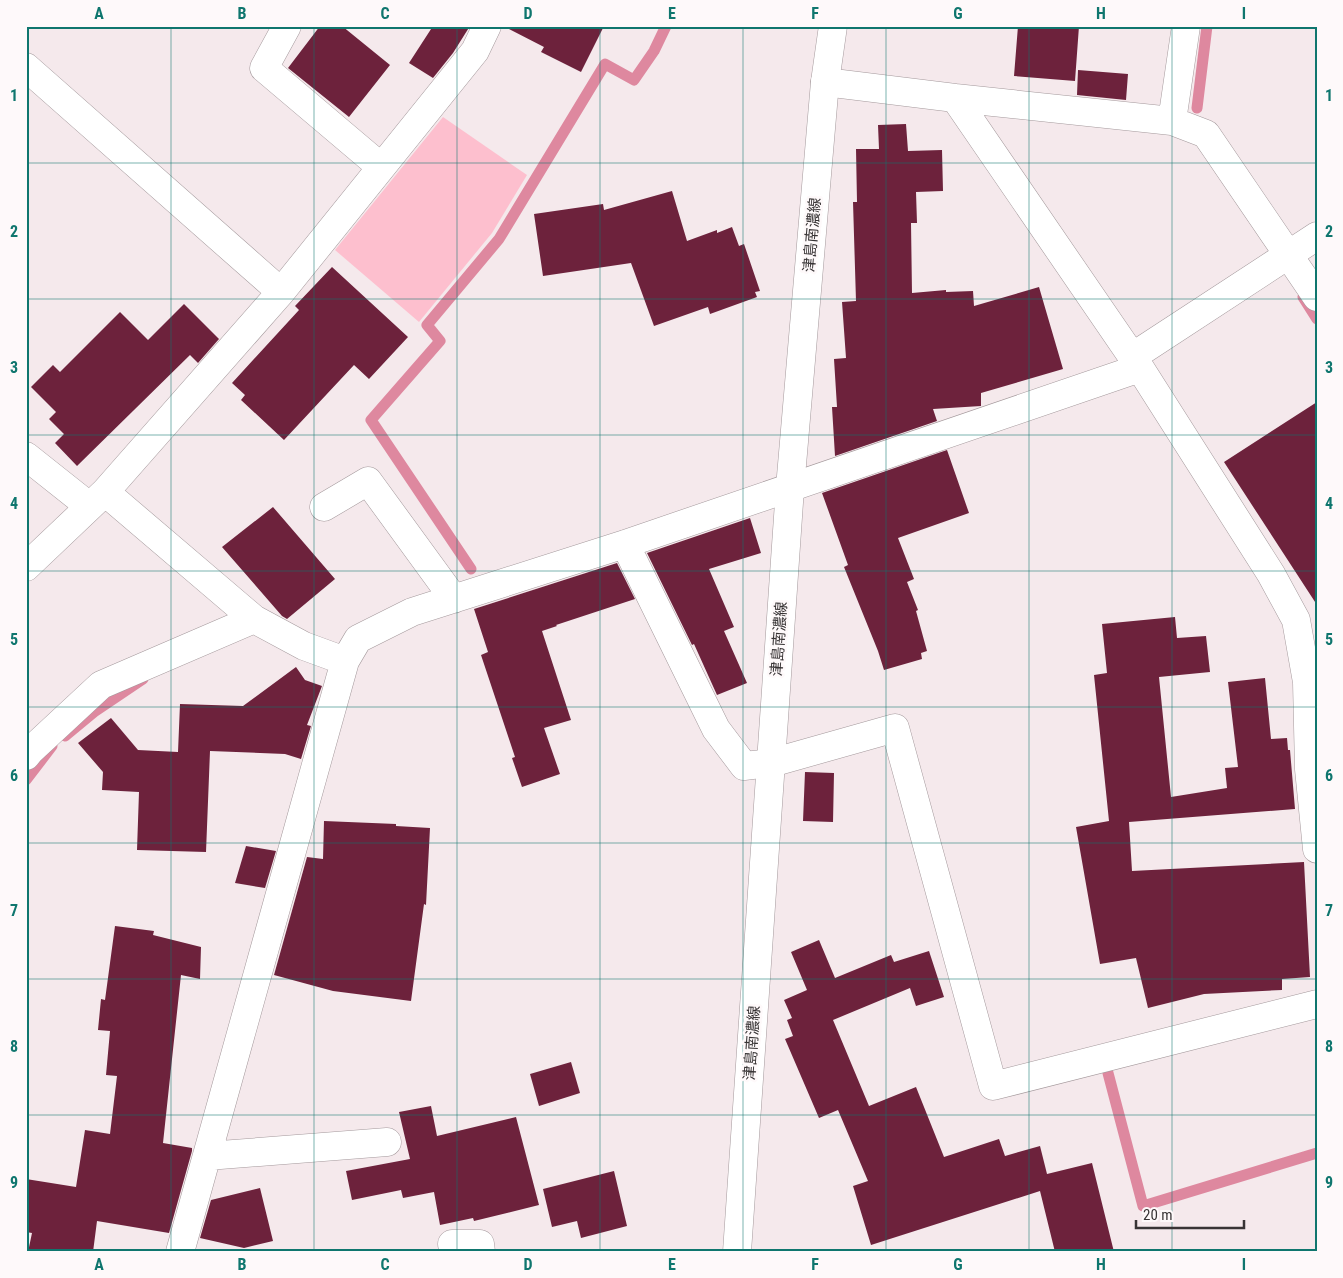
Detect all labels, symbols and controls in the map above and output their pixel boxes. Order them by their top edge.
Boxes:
text: A [94,4,104,23]
text: B [238,4,247,23]
text: C [380,4,390,23]
text: D [523,4,533,23]
text: E [668,4,676,23]
text: F [811,4,819,23]
text: G [953,4,963,23]
text: H [1096,4,1106,23]
text: I [1242,4,1246,23]
text: 1 [10,86,18,105]
text: 1 [1325,86,1333,105]
street label: 津島南濃線 [800,197,824,273]
text: 2 [10,222,18,241]
text: 2 [1325,222,1333,241]
text: 3 [10,358,18,377]
text: 3 [1325,358,1333,377]
text: 4 [10,494,18,513]
text: 4 [1325,494,1333,513]
street label: 津島南濃線 [767,601,791,677]
text: 5 [10,630,18,649]
text: 5 [1325,630,1333,649]
text: 6 [10,766,18,785]
text: 6 [1325,766,1333,785]
text: 7 [10,901,18,920]
text: 7 [1325,901,1333,920]
street label: 津島南濃線 [740,1005,764,1081]
text: 8 [10,1037,18,1056]
text: 8 [1325,1037,1333,1056]
text: 9 [10,1173,18,1192]
text: 9 [1325,1173,1333,1192]
scale bar [1136,1198,1243,1230]
text: 20 m [1143,1206,1173,1224]
text: A [94,1255,104,1274]
text: B [238,1255,247,1274]
text: C [380,1255,390,1274]
text: D [523,1255,533,1274]
text: E [668,1255,676,1274]
text: F [811,1255,819,1274]
text: G [953,1255,963,1274]
text: H [1096,1255,1106,1274]
text: I [1242,1255,1246,1274]

